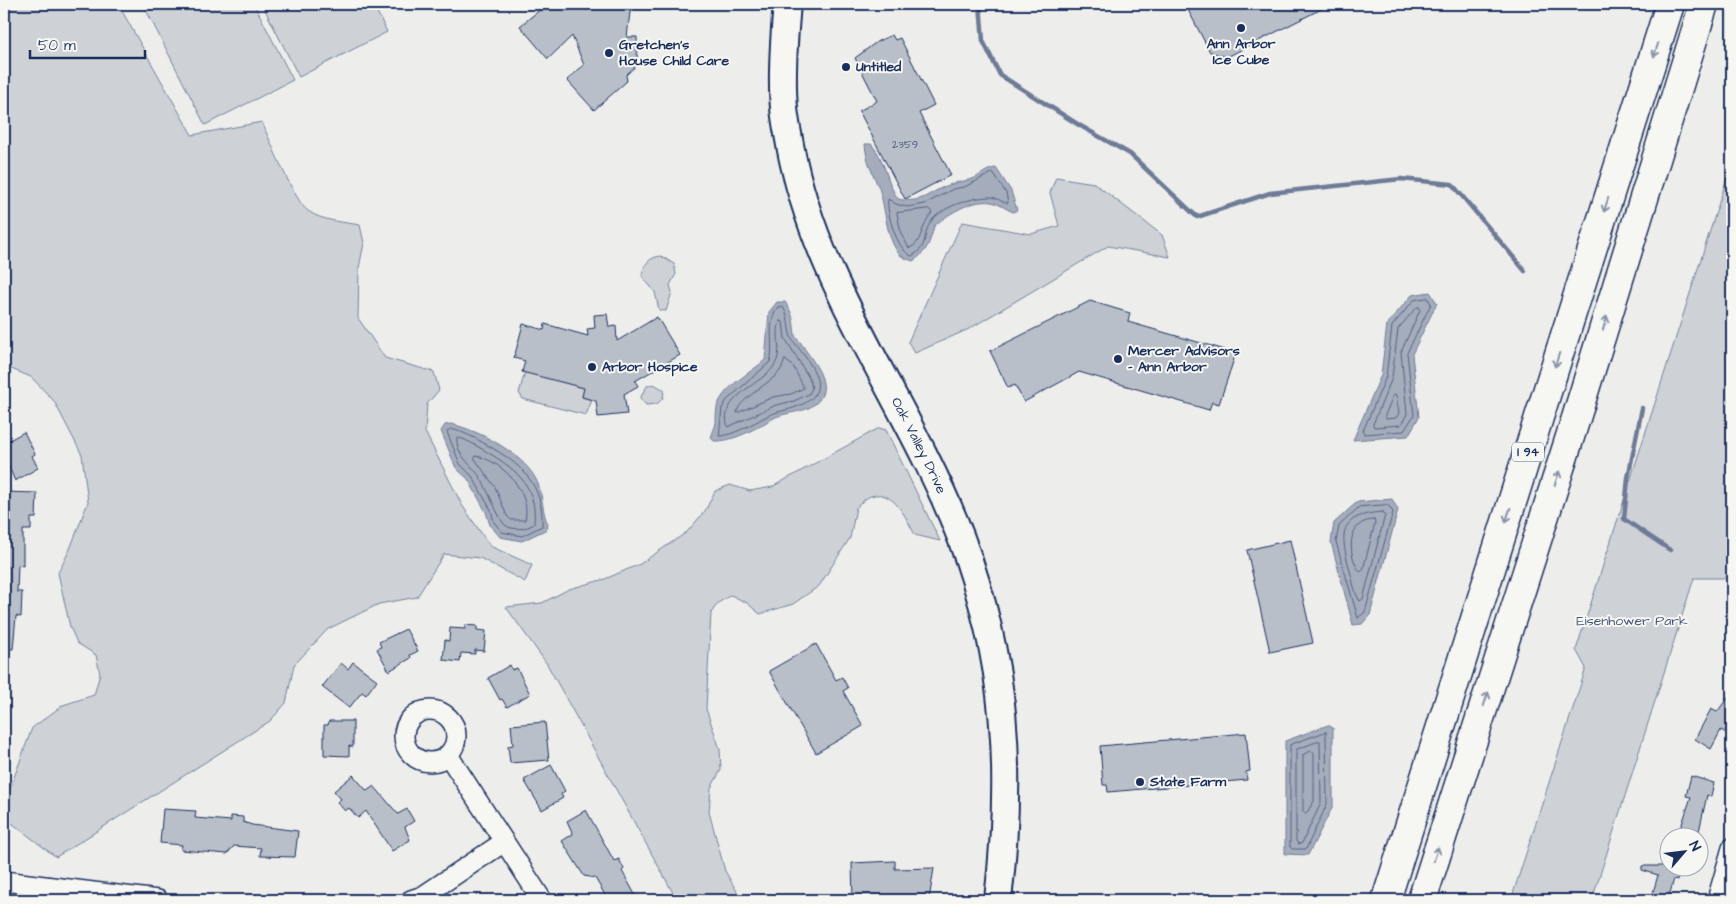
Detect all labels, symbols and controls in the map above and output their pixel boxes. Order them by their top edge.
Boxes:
marker: Ann Arbor Ice Cube [1235,22,1247,34]
scale bar [30,28,145,60]
place label: Ann Arbor Ice Cube [1207,34,1276,70]
text: 50 m [38,35,76,56]
place label: Gretchen's House Child Care [619,35,729,71]
one-way arrow [1650,42,1660,58]
marker: Gretchen's House Child Care [603,47,615,59]
place label: Untitled [856,57,902,77]
marker: Untitled [840,61,852,73]
house number: 2359 [892,137,918,152]
one-way arrow [1601,197,1611,213]
one-way arrow [1601,315,1611,331]
place label: Mercer Advisors - Ann Arbor [1128,341,1240,377]
one-way arrow [1551,352,1561,368]
marker: Mercer Advisors - Ann Arbor [1112,353,1124,365]
place label: Arbor Hospice [602,357,698,377]
marker: Arbor Hospice [586,361,598,373]
street label: Oak Valley Drive [886,394,951,498]
road number: I 94 [1512,442,1544,462]
one-way arrow [1552,470,1562,486]
one-way arrow [1503,506,1512,522]
park label: Eisenhower Park [1576,611,1688,631]
one-way arrow [1482,692,1491,707]
place label: State Farm [1149,772,1227,792]
marker: State Farm [1134,776,1146,788]
north arrow [1658,826,1708,876]
text: N [1684,838,1706,855]
one-way arrow [1432,846,1442,862]

